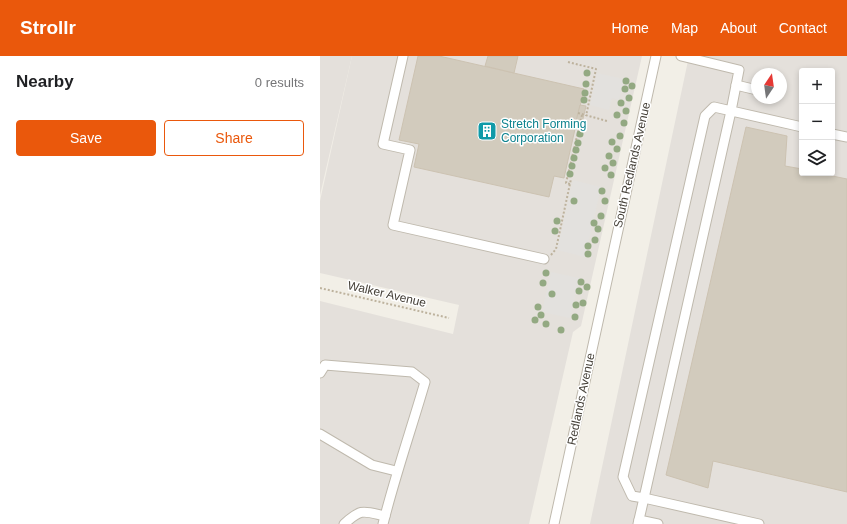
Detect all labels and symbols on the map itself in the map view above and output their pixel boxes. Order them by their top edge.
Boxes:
north arrow [751,68,787,104]
street label: South Redlands Avenue [611,100,653,229]
place label: Stretch Forming Corporation [501,117,586,145]
building icon: Stretch Forming Corporation [476,120,498,142]
street label: Walker Avenue [346,278,428,310]
street label: Redlands Avenue [564,351,598,446]

